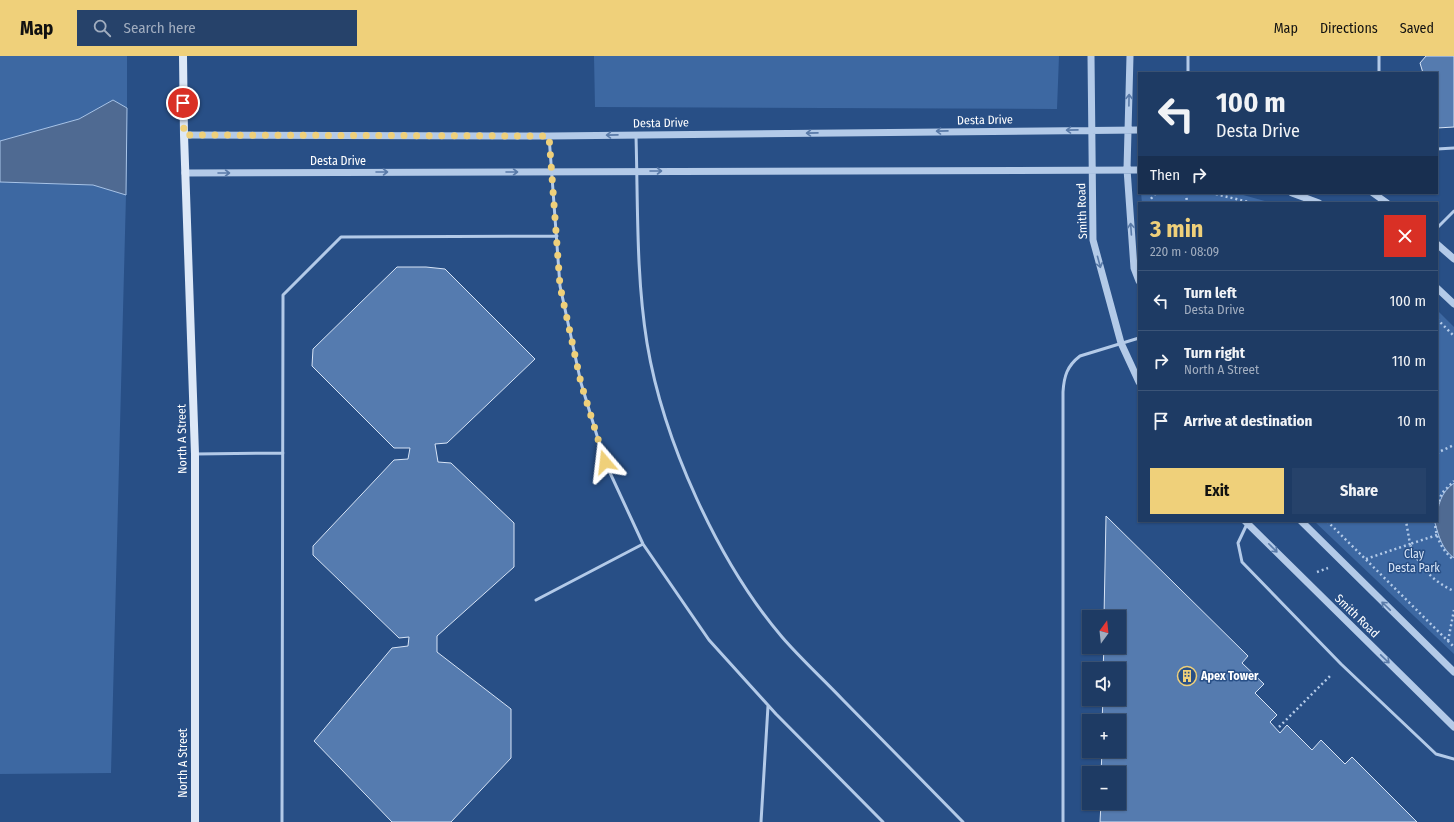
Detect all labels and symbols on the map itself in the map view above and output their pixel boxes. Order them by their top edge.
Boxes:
pin [166,86,200,120]
one-way arrow [1125,94,1133,107]
street label: Desta Drive [957,113,1013,127]
street label: Desta Drive [633,116,689,130]
one-way arrow [1066,126,1079,134]
one-way arrow [936,127,949,135]
one-way arrow [806,129,819,137]
one-way arrow [606,131,619,139]
street label: Desta Drive [310,154,366,168]
one-way arrow [649,167,662,175]
one-way arrow [375,168,388,176]
one-way arrow [505,168,518,175]
one-way arrow [217,169,230,177]
street label: Smith Road [1074,183,1090,239]
one-way arrow [1128,223,1135,236]
one-way arrow [1096,255,1104,268]
street label: North A Street [174,404,190,474]
position arrow [584,441,626,483]
one-way arrow [1268,543,1278,553]
park label: Clay Desta Park [1388,547,1440,575]
street label: Smith Road [1332,591,1382,641]
one-way arrow [1381,601,1391,611]
north arrow [1082,610,1126,654]
one-way arrow [1380,654,1390,664]
building icon: Apex Tower [1176,665,1198,687]
place label: Apex Tower [1200,669,1259,683]
street label: North A Street [176,728,190,798]

